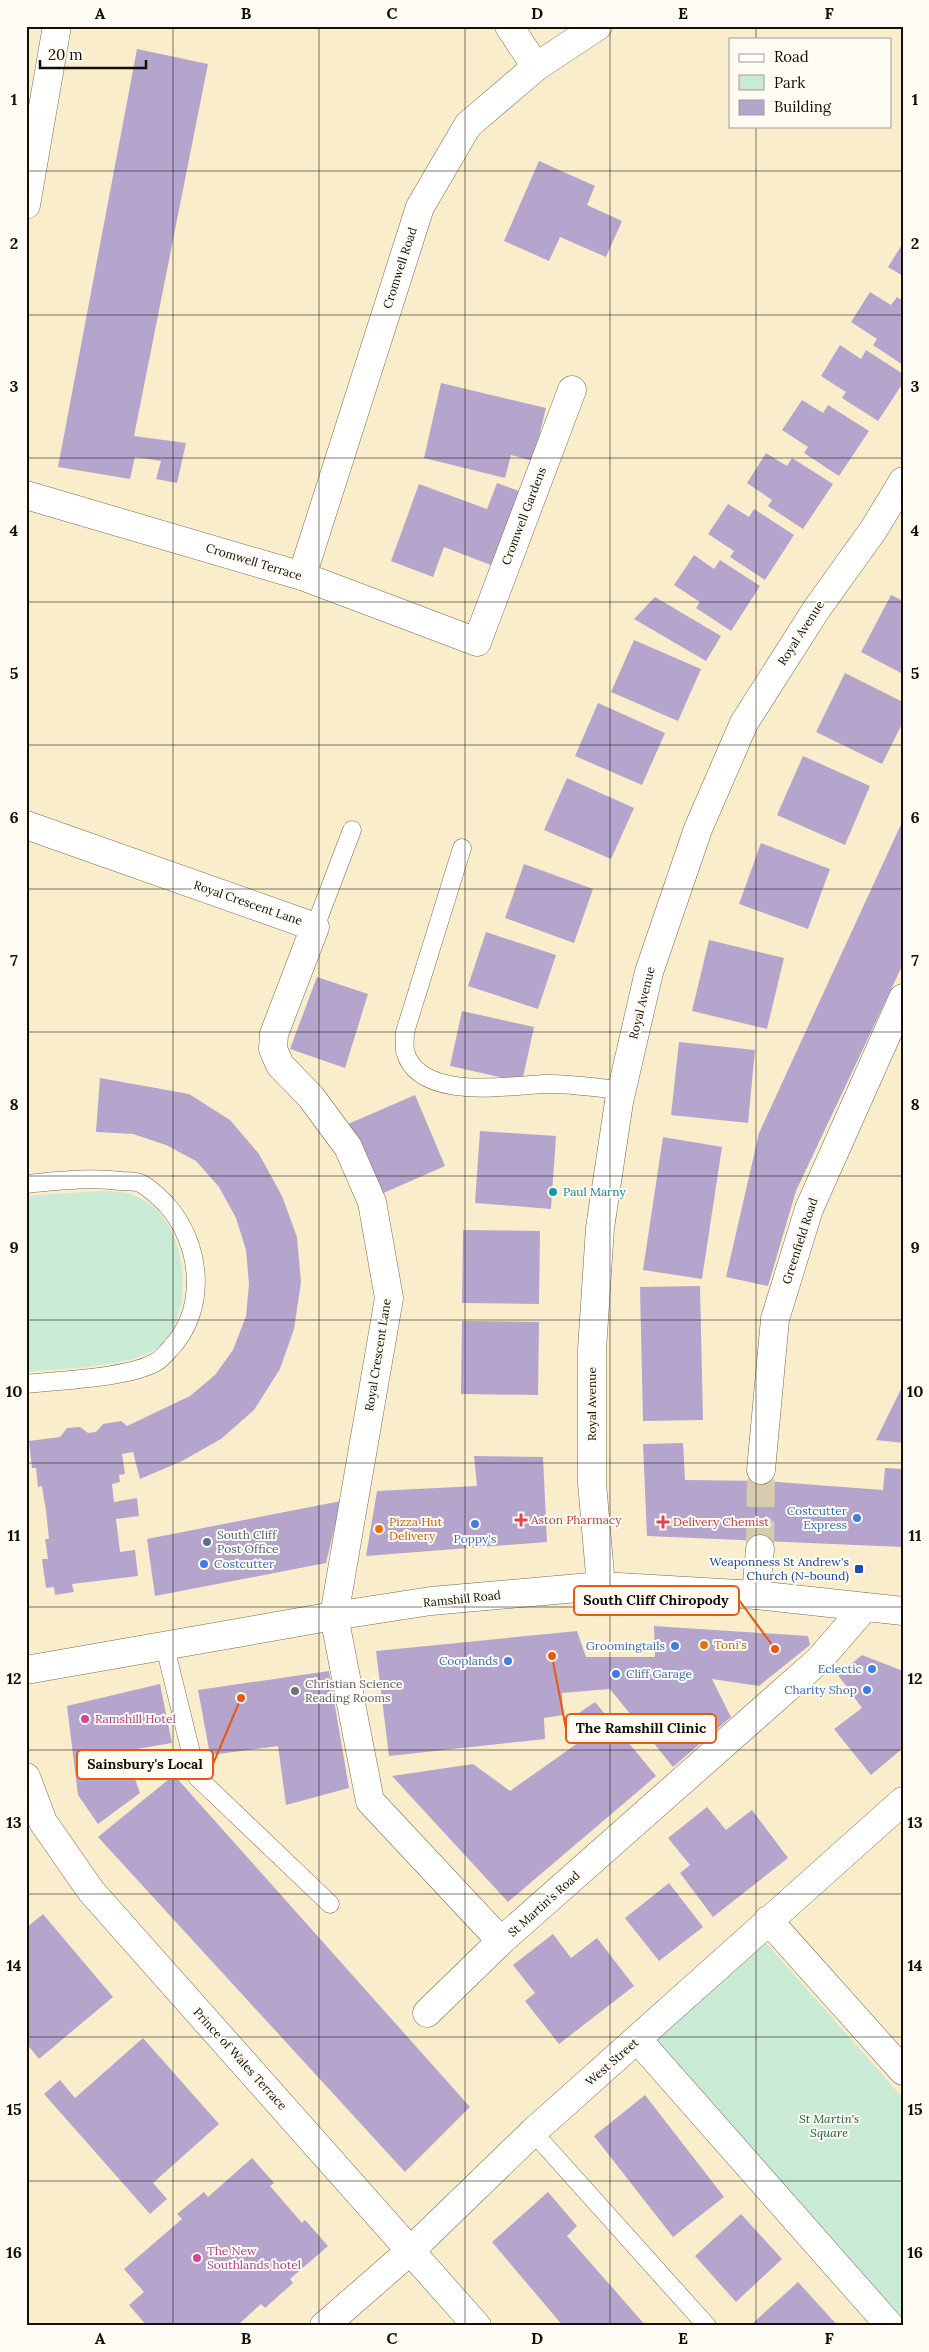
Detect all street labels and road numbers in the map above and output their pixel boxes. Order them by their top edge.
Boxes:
street label: Cromwell Road [379,225,420,310]
street label: Cromwell Gardens [498,464,549,567]
street label: Cromwell Terrace [204,540,305,583]
street label: Royal Avenue [774,597,827,668]
street label: Royal Crescent Lane [192,877,305,928]
street label: Royal Avenue [625,965,658,1041]
street label: Greenfield Road [779,1196,821,1286]
street label: Royal Crescent Lane [361,1297,394,1412]
street label: Royal Avenue [584,1366,599,1441]
street label: Ramshill Road [422,1587,502,1610]
street label: St Martin's Road [505,1868,583,1940]
street label: Prince of Wales Terrace [191,2004,291,2113]
street label: West Street [582,2034,642,2089]

